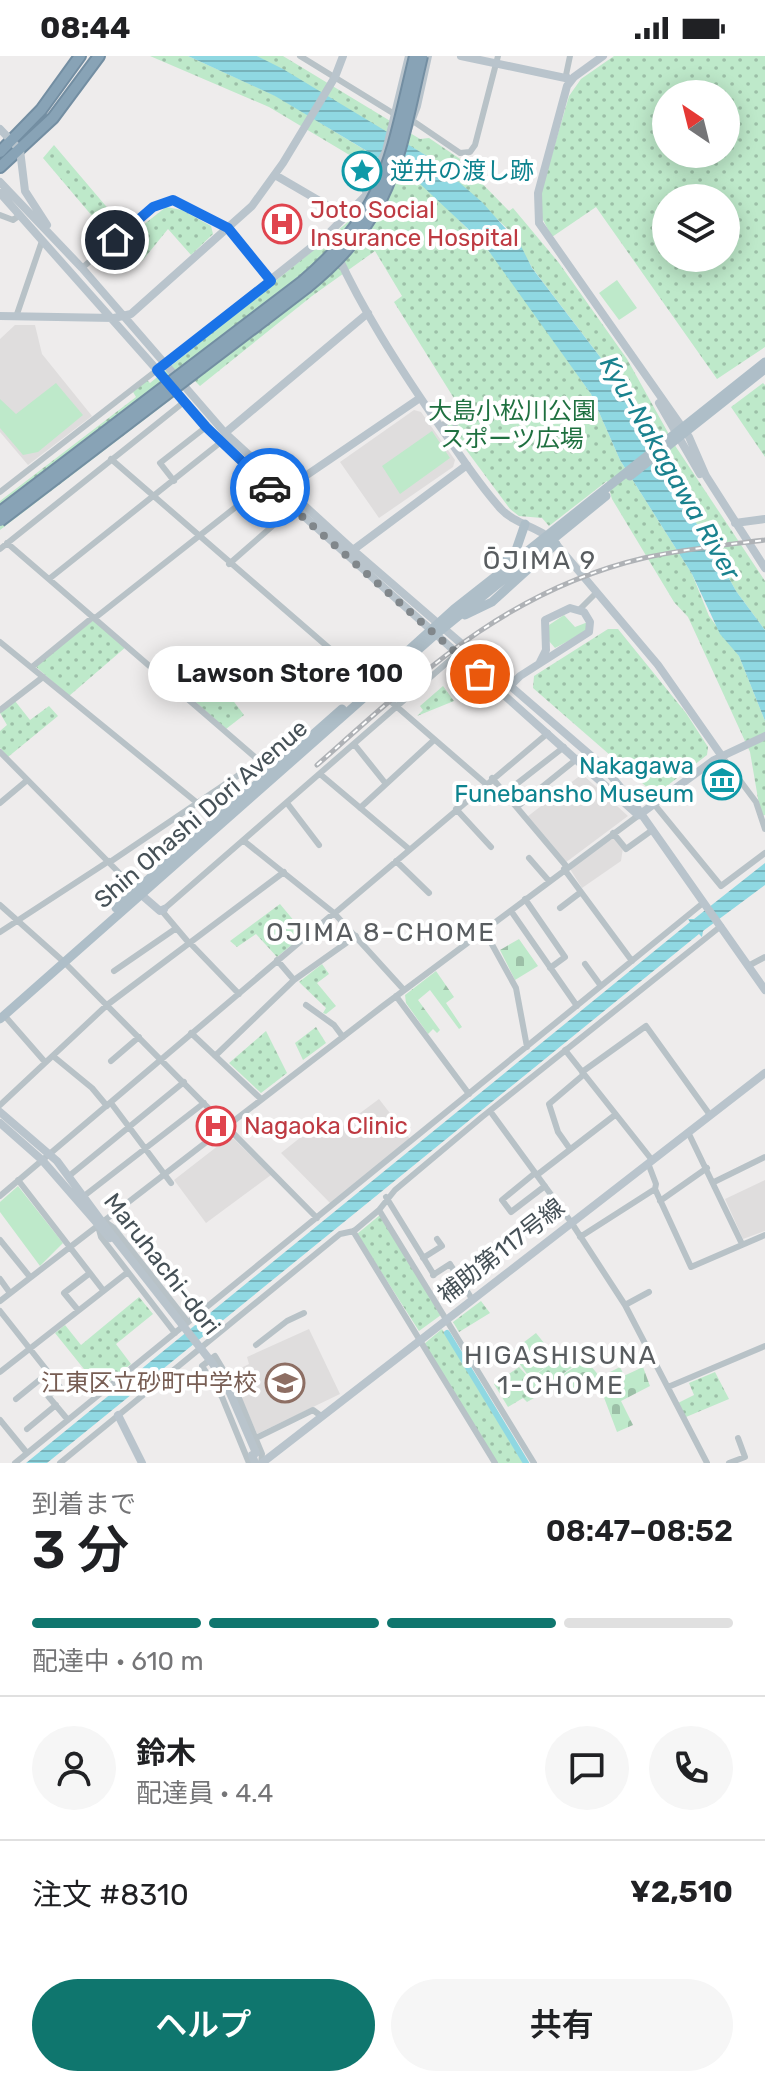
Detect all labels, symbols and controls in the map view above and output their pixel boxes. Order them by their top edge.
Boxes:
text: 08:44 [40,10,130,46]
north arrow [652,80,740,168]
map controls [652,80,740,272]
place icon: 逆井の渡し跡 [341,150,383,192]
place label: 逆井の渡し跡 [390,157,534,185]
button: layers [652,184,740,272]
place label: Joto Social Insurance Hospital [310,196,519,252]
hospital icon: Joto Social Insurance Hospital [261,203,303,245]
pin [81,206,149,274]
icon: home [93,218,137,262]
water label: Kyu-Nakagawa River [593,350,747,586]
park label: 大島小松川公園 スポーツ広場 [428,397,596,453]
courier [230,448,310,528]
icon: car [248,466,292,510]
district label: ŌJIMA 9 [483,545,597,576]
pin [446,640,514,708]
callout: Lawson Store 100 [148,646,432,702]
icon: bag [458,652,502,696]
text: Lawson Store 100 [177,658,403,689]
street label: Shin Ohashi Dori Avenue [89,714,313,914]
place label: Nakagawa Funebansho Museum [454,752,694,808]
museum icon: Nakagawa Funebansho Museum [701,759,743,801]
district label: OJIMA 8-CHOME [266,917,496,948]
hospital icon: Nagaoka Clinic [195,1105,237,1147]
place label: Nagaoka Clinic [244,1112,408,1140]
street label: Maruhachi-dori [98,1188,226,1340]
street label: 補助第117号線 [432,1193,570,1309]
district label: HIGASHISUNA 1-CHOME [464,1340,658,1401]
school or university icon: 江東区立砂町中学校 [264,1362,306,1404]
place label: 江東区立砂町中学校 [41,1369,257,1397]
text: 到着まで [32,1489,136,1520]
text: 08:47–08:52 [546,1513,733,1549]
text: 3 分 [32,1519,129,1581]
text: 配達中 · 610 m [32,1646,204,1677]
button: person [32,1726,116,1810]
button: chat [545,1726,629,1810]
button: phone [649,1726,733,1810]
text: 鈴木 [136,1735,196,1771]
text: 配達員 · 4.4 [136,1778,273,1809]
text: ¥2,510 [630,1874,733,1910]
text: 注文 #8310 [32,1877,189,1913]
button: ヘルプ [32,1979,375,2071]
button: 共有 [391,1979,733,2071]

